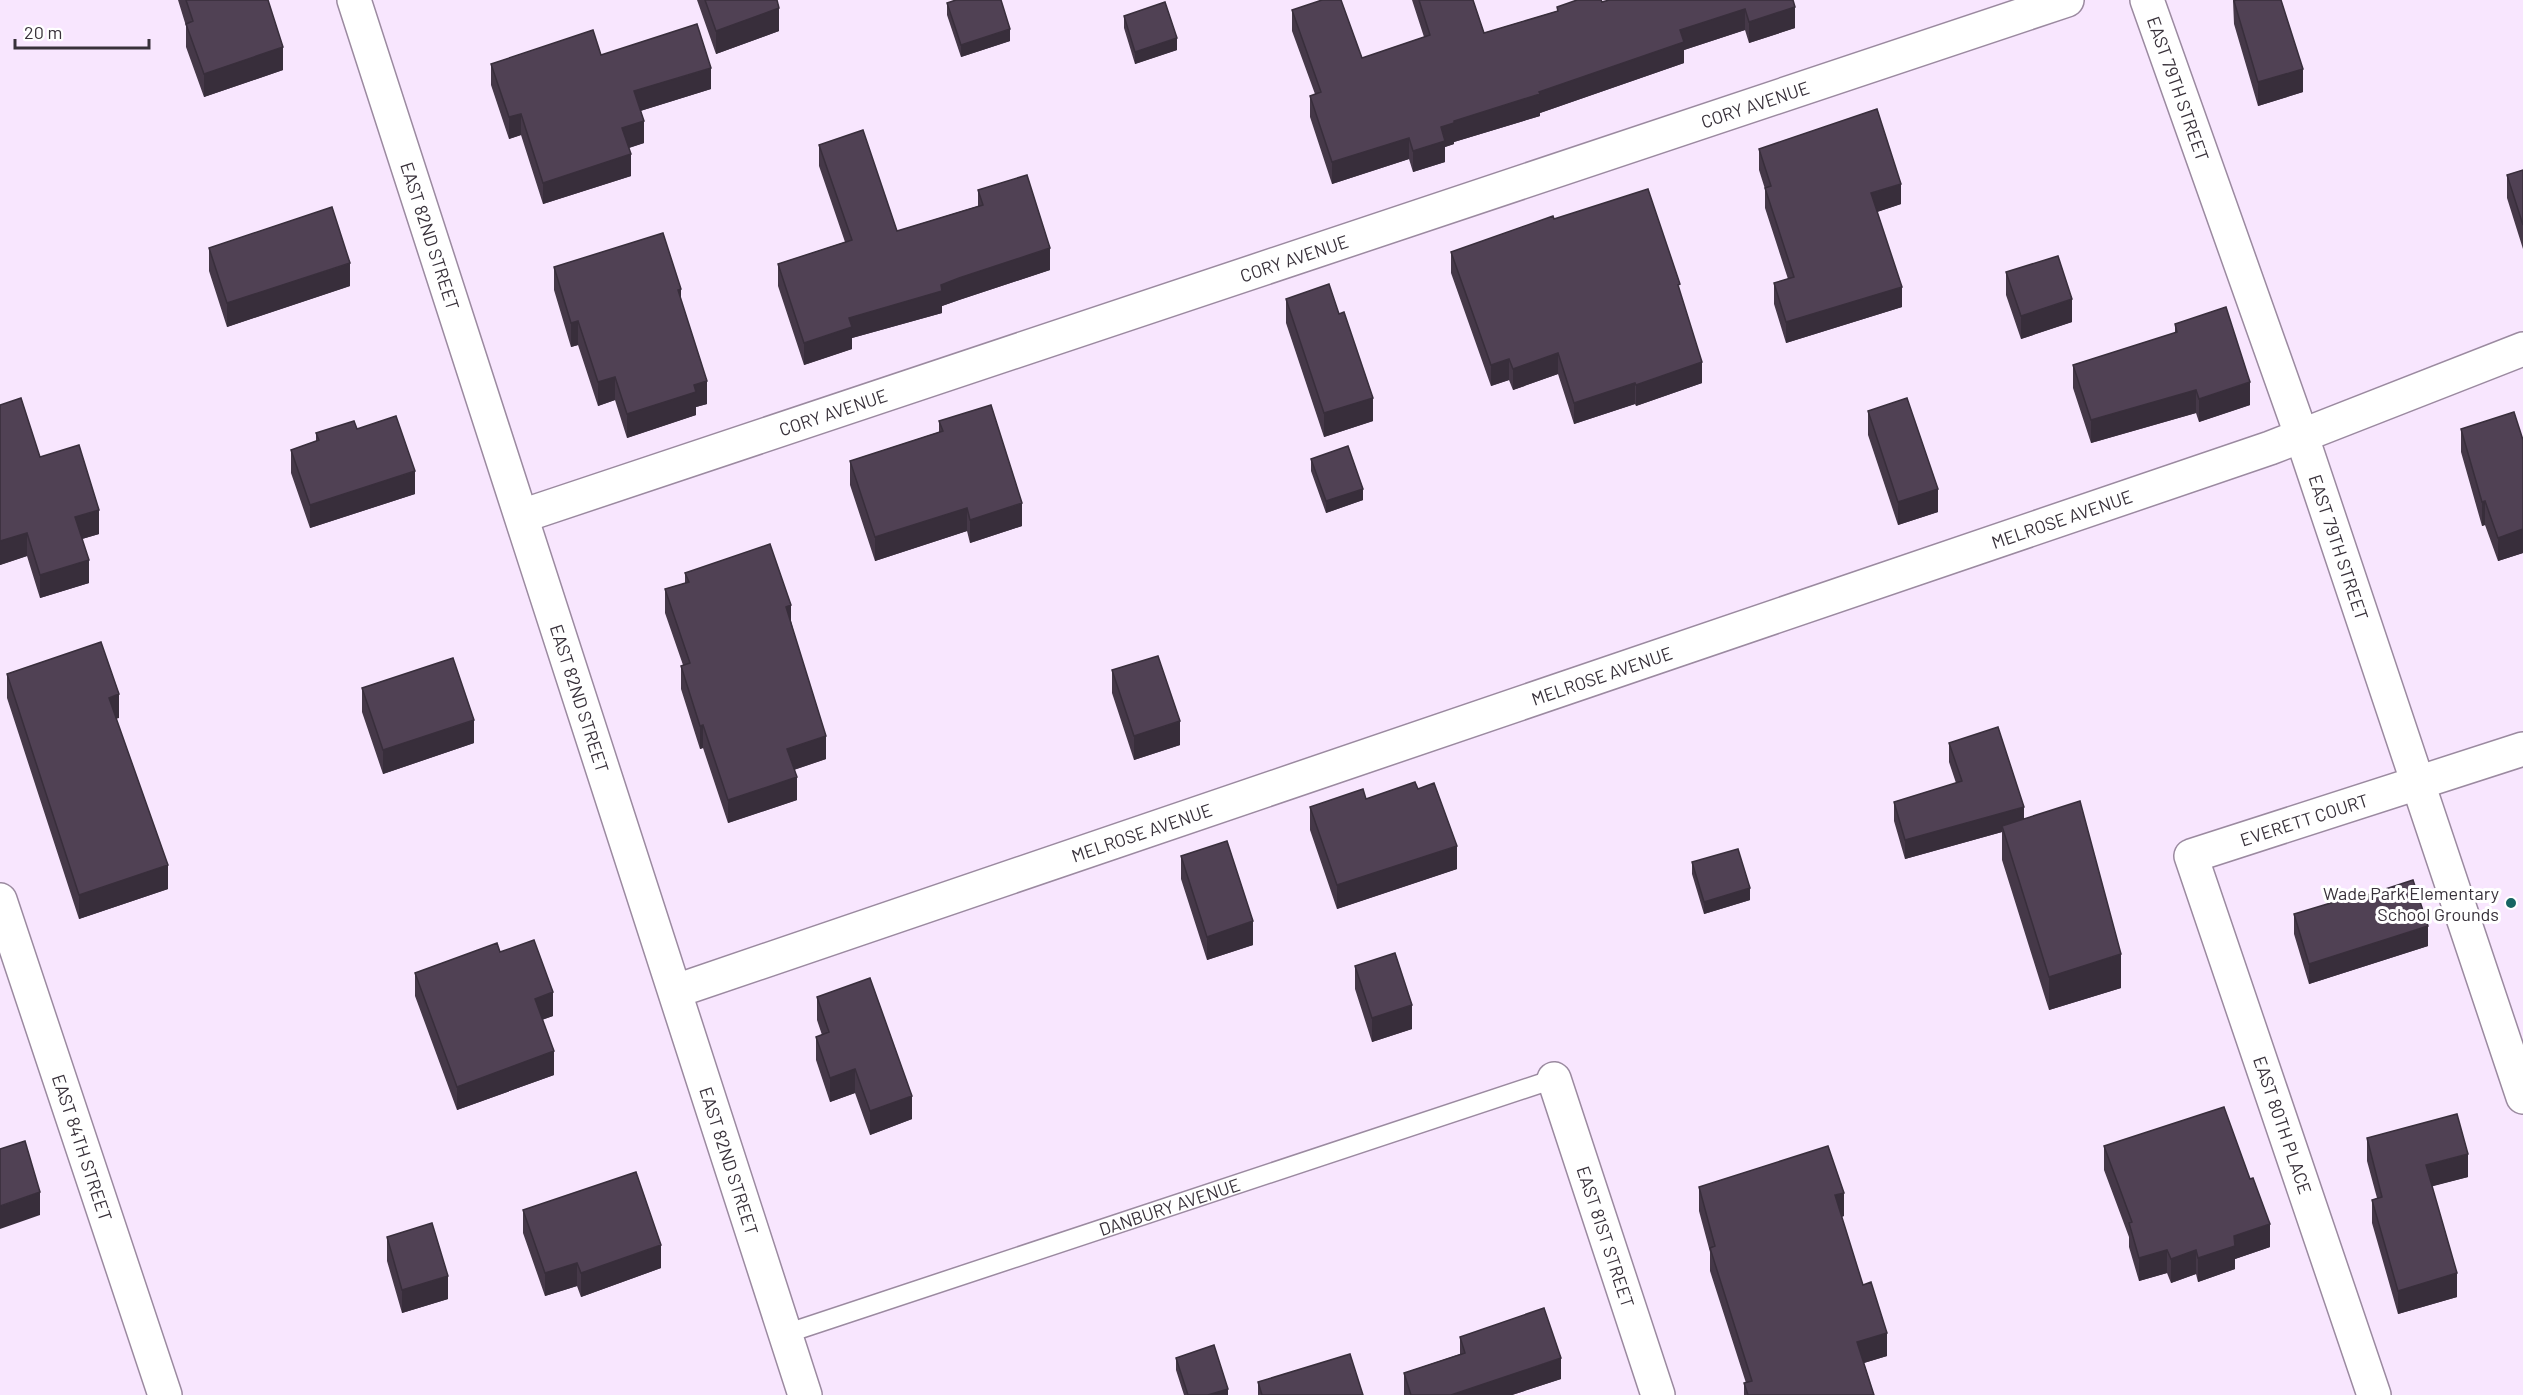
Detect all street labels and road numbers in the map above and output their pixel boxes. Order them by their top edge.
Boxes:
street label: EAST 79TH STREET [2143,13,2214,164]
street label: CORY AVENUE [1698,76,1812,132]
street label: EAST 82ND STREET [396,159,464,313]
street label: CORY AVENUE [1237,230,1351,286]
street label: CORY AVENUE [776,384,890,440]
street label: EAST 79TH STREET [2304,472,2374,623]
street label: MELROSE AVENUE [1989,485,2135,553]
street label: EAST 82ND STREET [546,622,614,775]
street label: MELROSE AVENUE [1528,641,1675,710]
street label: EVERETT COURT [2237,789,2371,851]
street label: MELROSE AVENUE [1068,798,1215,867]
street label: EAST 80TH PLACE [2249,1053,2317,1197]
street label: EAST 84TH STREET [48,1071,117,1224]
street label: EAST 82ND STREET [695,1084,764,1238]
street label: EAST 81ST STREET [1572,1163,1639,1310]
street label: DANBURY AVENUE [1096,1173,1243,1240]

